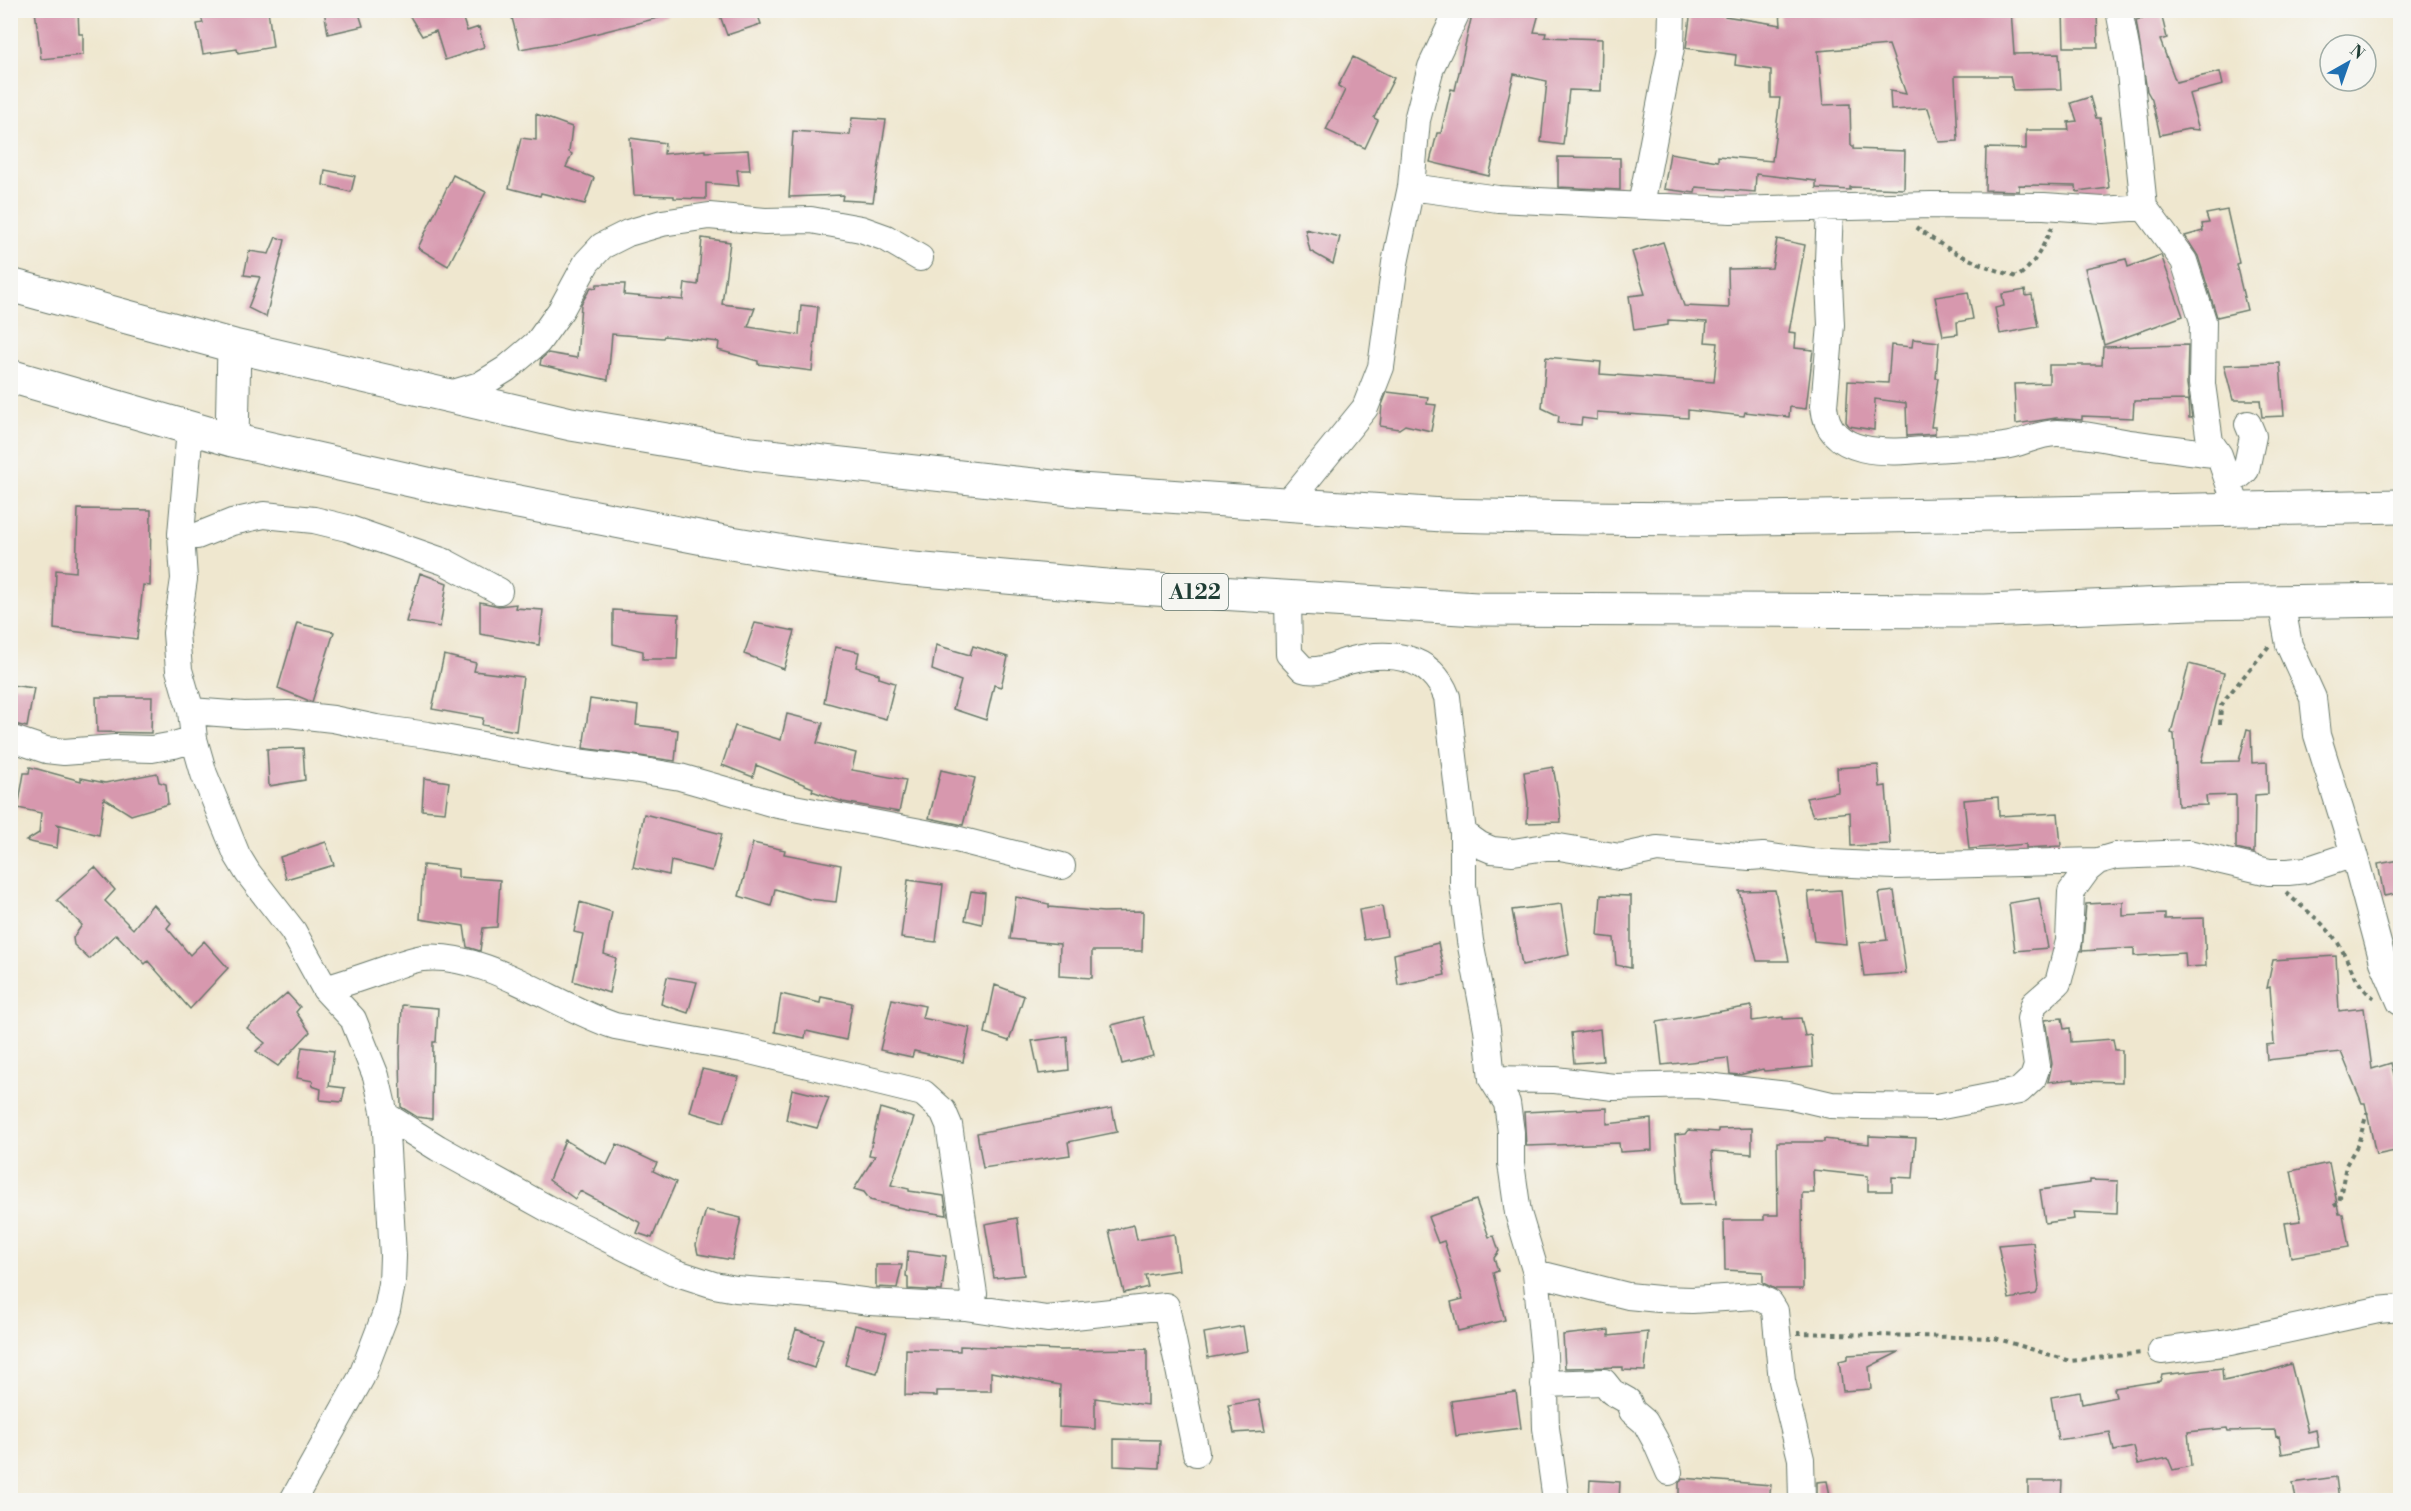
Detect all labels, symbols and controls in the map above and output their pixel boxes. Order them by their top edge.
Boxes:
north arrow [2318,33,2378,93]
text: N [2346,41,2369,64]
road number: A122 [1162,574,1228,610]

